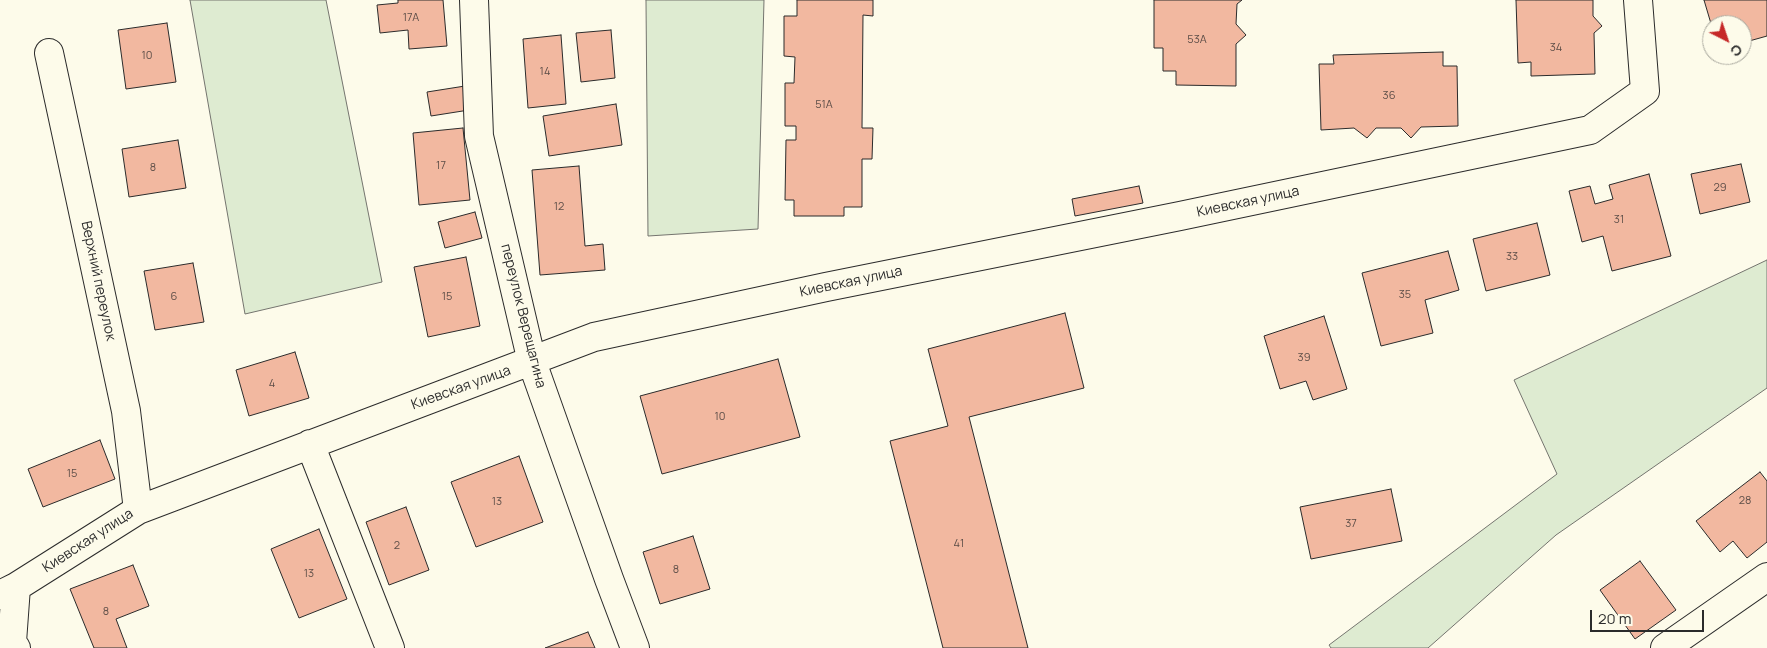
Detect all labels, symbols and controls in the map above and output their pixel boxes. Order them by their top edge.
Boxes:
house number: 17А [403,11,419,25]
north arrow [1702,15,1752,65]
house number: 53А [1187,33,1207,47]
text: С [1726,40,1747,62]
house number: 34 [1550,41,1562,55]
house number: 10 [142,49,152,63]
house number: 14 [540,65,550,79]
house number: 36 [1383,89,1395,103]
house number: 51А [815,98,833,112]
house number: 17 [436,159,446,173]
house number: 8 [150,161,156,175]
house number: 29 [1713,181,1727,195]
street label: Киевская улица [1195,183,1301,221]
house number: 12 [554,200,564,214]
house number: 31 [1614,213,1624,227]
street label: Верхний переулок [77,220,119,342]
street label: переулок Верещагина [497,242,549,390]
house number: 33 [1506,250,1518,264]
street label: Киевская улица [798,263,904,301]
house number: 35 [1399,288,1411,302]
house number: 6 [171,290,177,304]
house number: 15 [442,290,452,304]
house number: 39 [1298,351,1310,365]
street label: Киевская улица [409,362,513,414]
house number: 4 [269,377,275,391]
house number: 10 [715,410,725,424]
house number: 15 [67,467,77,481]
house number: 28 [1739,494,1751,508]
house number: 13 [492,495,502,509]
street label: Киевская улица [40,505,136,577]
house number: 37 [1345,517,1357,531]
house number: 41 [954,537,964,551]
house number: 2 [394,539,400,553]
house number: 8 [673,563,679,577]
house number: 13 [304,567,314,581]
scale bar [1592,600,1706,632]
house number: 8 [103,605,109,619]
text: 20 m [1598,608,1631,629]

